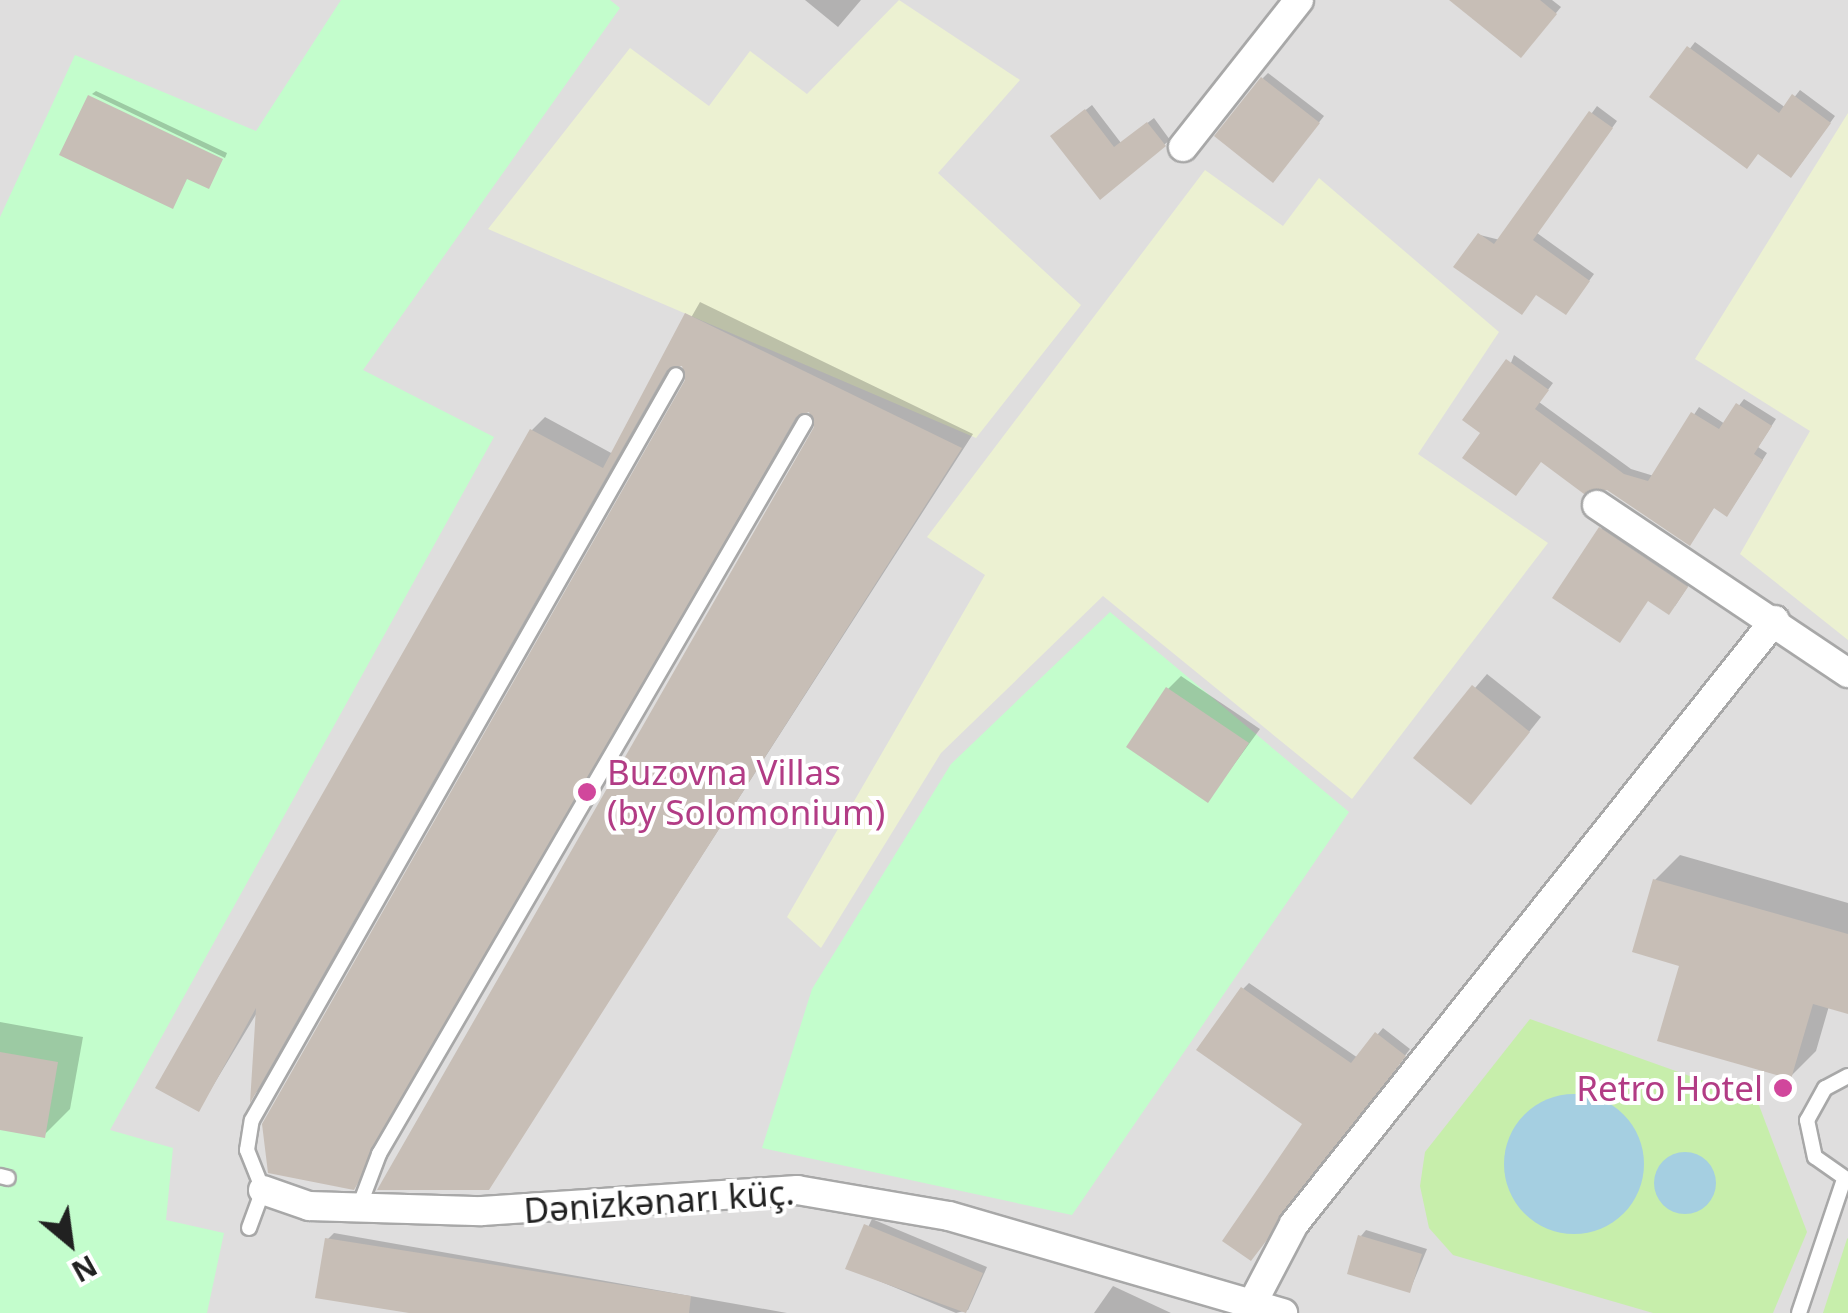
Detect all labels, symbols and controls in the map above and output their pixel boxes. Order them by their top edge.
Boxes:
place label: Buzovna Villas (by Solomonium) [607,751,885,833]
marker: Buzovna Villas (by Solomonium) [576,781,598,803]
place label: Retro Hotel [1576,1067,1763,1109]
marker: Retro Hotel [1772,1077,1794,1099]
street label: Dənizkənarı küç. [522,1171,796,1231]
north arrow [20,1193,120,1293]
text: N [65,1247,104,1291]

